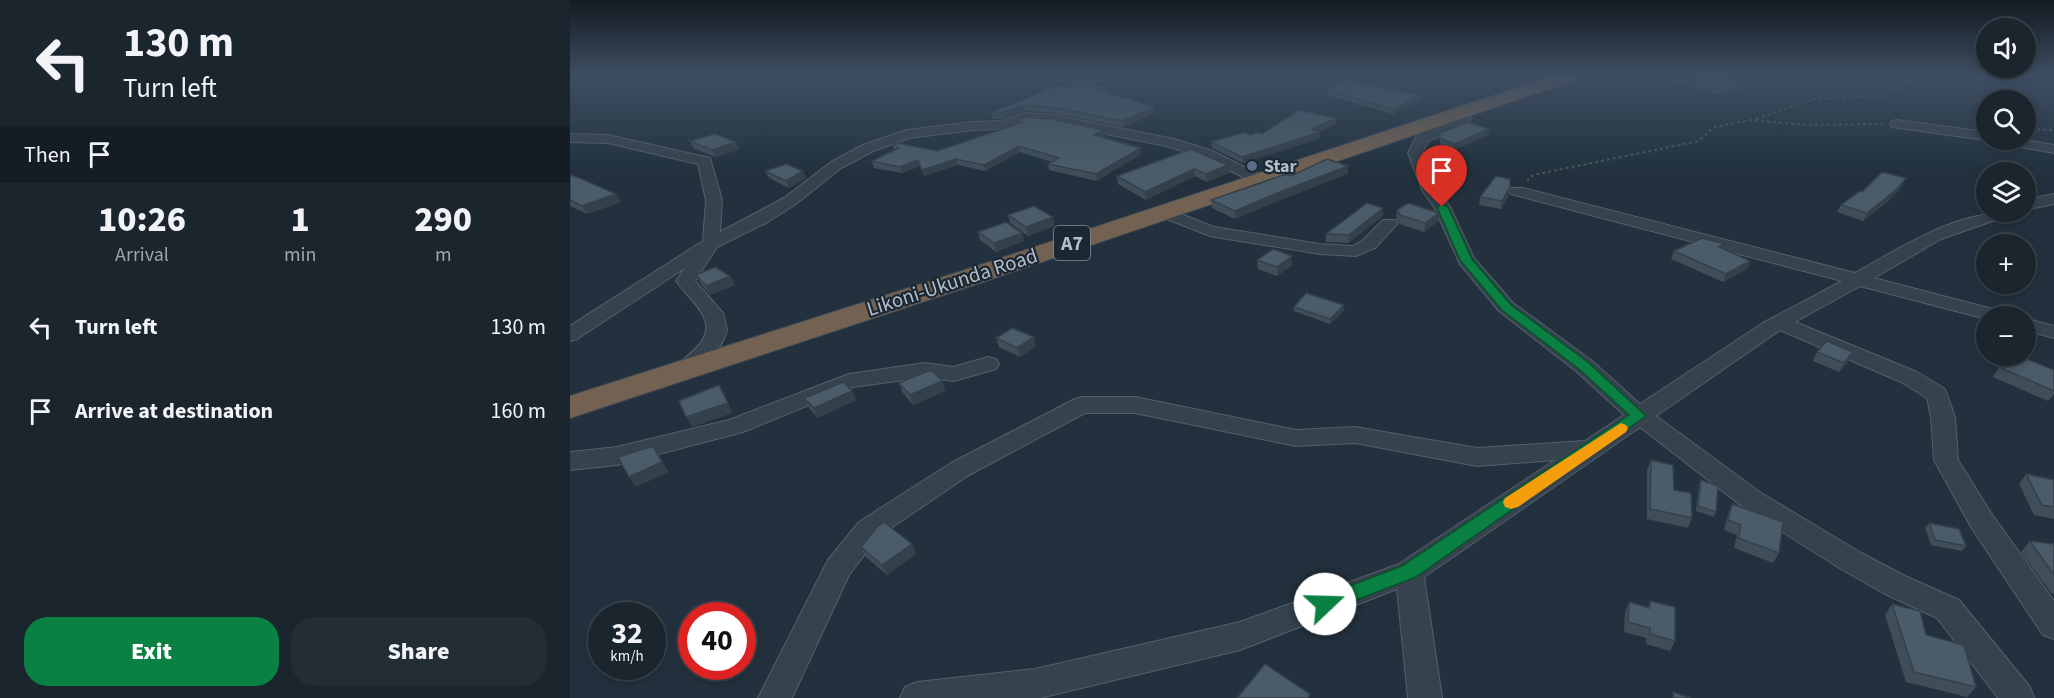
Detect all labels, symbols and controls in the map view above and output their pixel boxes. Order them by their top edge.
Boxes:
text: 130 m [123,13,234,73]
map controls [1976,18,2036,366]
button: sound [1976,18,2036,78]
icon: left [24,24,102,102]
text: Turn left [123,69,217,108]
button: search [1976,90,2036,150]
icon: arrive [83,138,116,171]
text: Then [24,139,71,171]
pin [1416,145,1467,207]
place label: Star [1264,154,1298,179]
icon: arrive [1425,154,1458,187]
marker: Star [1245,159,1259,173]
button: layers [1976,162,2036,222]
text: 10:26 [98,194,186,245]
text: 1 [291,194,310,245]
text: 290 [414,194,472,245]
road number: A7 [1054,226,1090,260]
button: + [1976,234,2036,294]
street label: Likoni-Ukunda Road [863,240,1041,324]
text: Arrival [115,241,169,269]
text: min [284,241,316,269]
text: m [435,241,451,269]
button: − [1976,306,2036,366]
icon: left [24,311,57,344]
text: Turn left [75,311,157,343]
text: 130 m [491,311,546,343]
icon: arrive [24,395,57,428]
text: Arrive at destination [75,395,273,427]
text: 160 m [491,395,546,427]
position arrow [1293,572,1357,636]
speed limit sign: 40 [678,602,756,680]
text: 32 [611,612,643,655]
button: Exit [24,617,279,686]
button: Share [291,617,546,686]
text: km/h [610,646,644,667]

